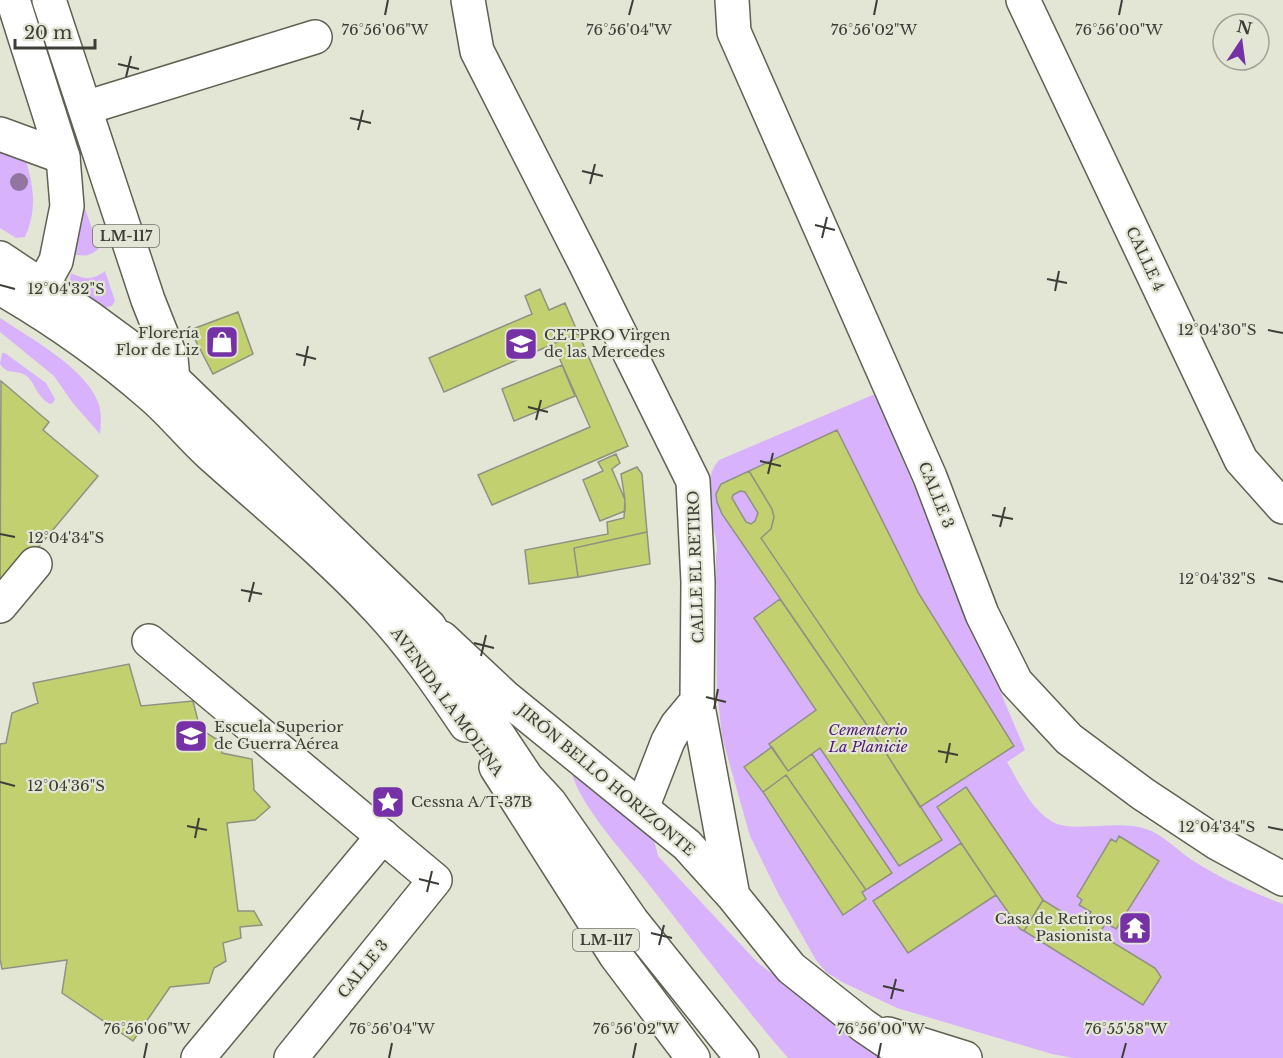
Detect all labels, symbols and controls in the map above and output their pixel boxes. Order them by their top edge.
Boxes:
scale bar [15,12,94,50]
north arrow [1211,12,1271,72]
text: N [1235,16,1254,39]
text: 76°56'06"W [342,20,429,39]
text: 76°56'04"W [586,20,672,39]
text: 76°56'02"W [831,20,918,39]
text: 76°56'00"W [1075,20,1163,39]
text: 20 m [24,22,72,44]
street label: CALLE 4 [1122,223,1169,294]
road number: LM-117 [93,225,159,247]
text: 12°04'32"S [27,279,105,298]
text: 12°04'30"S [1178,320,1256,339]
place label: Florería Flor de Liz [116,323,200,359]
shop icon: Florería Flor de Liz [204,324,240,360]
place label: CETPRO Virgen de las Mercedes [544,325,670,361]
school or university icon: CETPRO Virgen de las Mercedes [503,326,539,362]
street label: CALLE 3 [915,459,958,531]
street label: CALLE EL RETIRO [683,490,708,644]
text: 12°04'34"S [28,528,104,547]
text: 12°04'32"S [1178,569,1256,588]
street label: AVENIDA LA MOLINA [386,623,508,780]
street label: JIRÓN BELLO HORIZONTE [512,698,699,860]
place label: Escuela Superior de Guerra Aérea [214,717,344,753]
school or university icon: Escuela Superior de Guerra Aérea [173,718,209,754]
park label: Cementerio La Planicie [827,720,908,756]
text: 12°04'36"S [27,776,105,795]
place icon: Cessna A/T-37B [370,784,406,820]
place label: Cessna A/T-37B [411,792,532,811]
text: 12°04'34"S [1179,817,1255,836]
place label: Casa de Retiros Pasionista [995,909,1113,945]
temple icon: Casa de Retiros Pasionista [1117,910,1153,946]
road number: LM-117 [573,929,639,951]
street label: CALLE 3 [333,936,392,1002]
text: 76°56'06"W [104,1019,191,1038]
text: 76°56'04"W [349,1019,435,1038]
text: 76°56'02"W [593,1019,680,1038]
text: 76°56'00"W [837,1019,925,1038]
text: 76°55'58"W [1085,1019,1168,1038]

